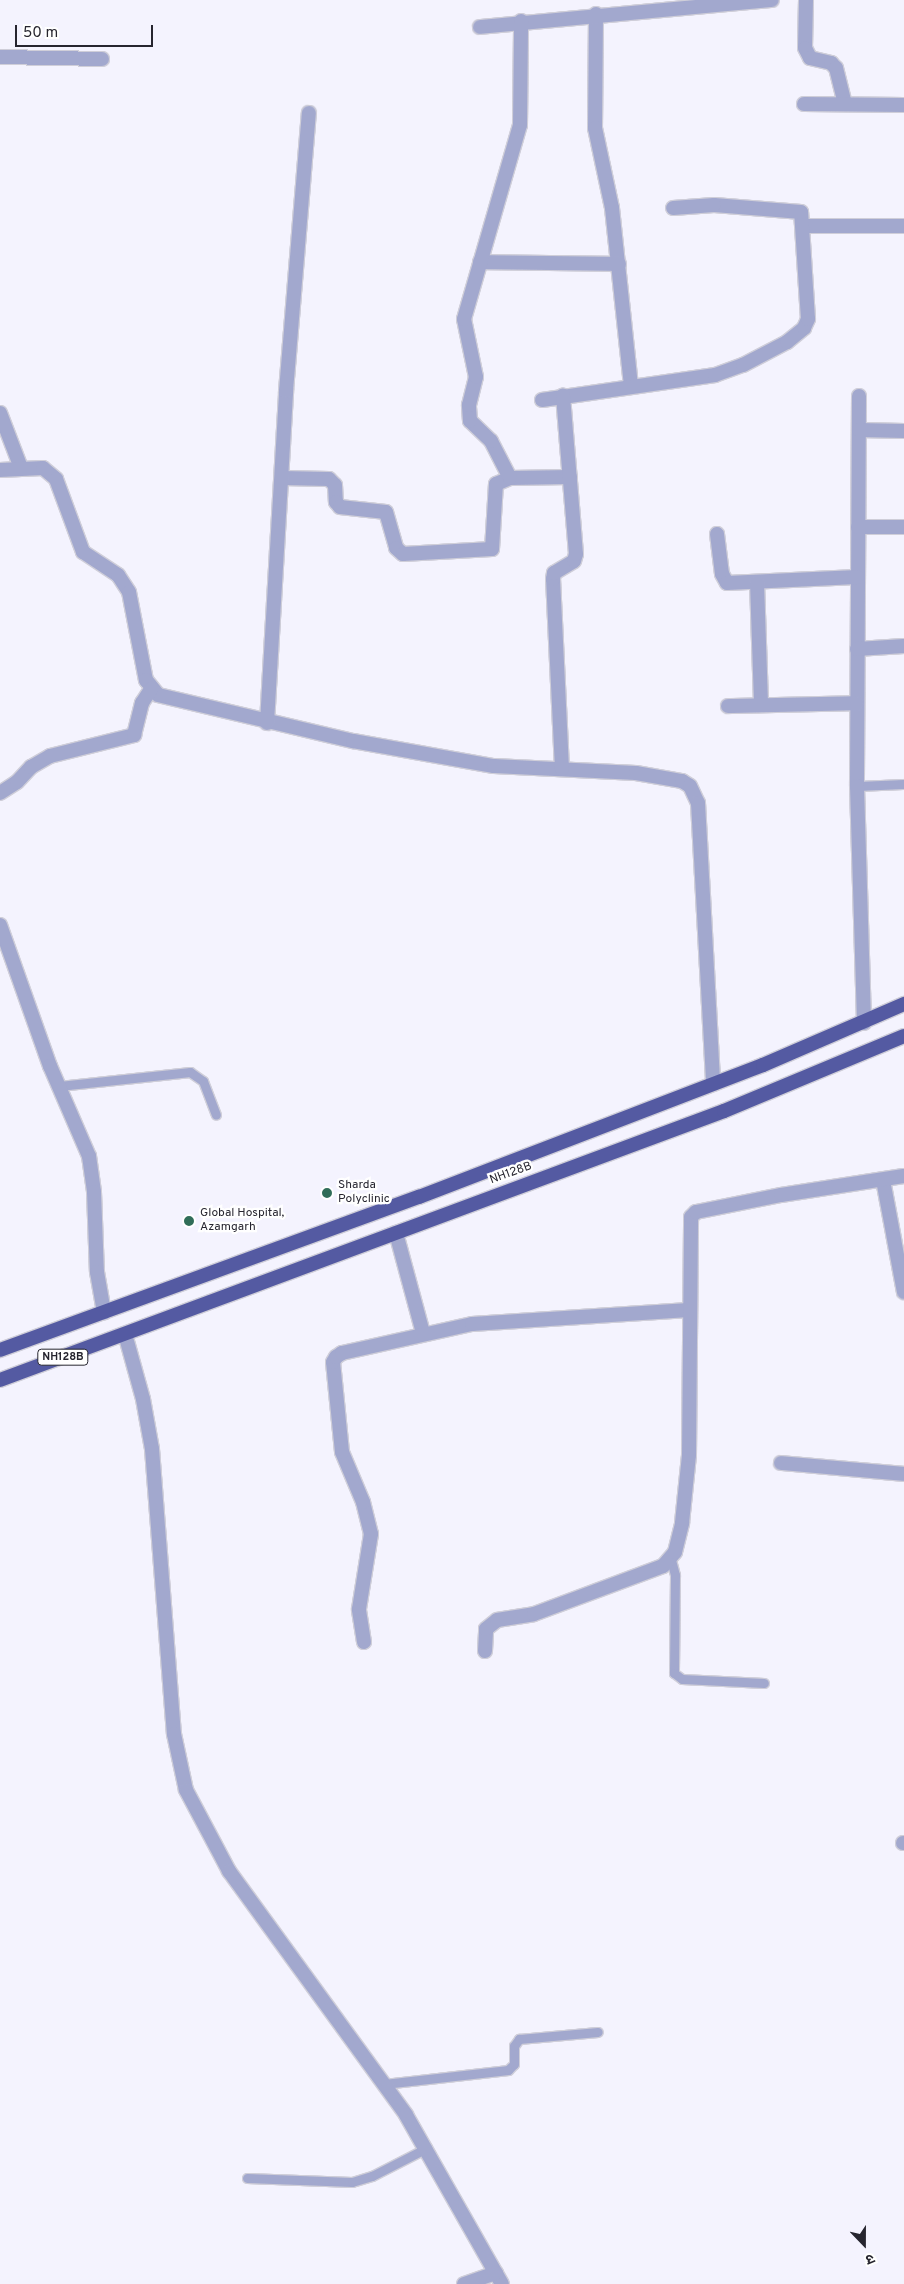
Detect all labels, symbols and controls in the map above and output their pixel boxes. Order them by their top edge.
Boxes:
scale bar [18,15,155,47]
text: 50 m [23,24,58,43]
street label: NH128B [488,1160,534,1188]
place label: Sharda Polyclinic [338,1179,390,1207]
marker: Sharda Polyclinic [320,1186,334,1200]
place label: Global Hospital, Azamgarh [200,1207,284,1235]
marker: Global Hospital, Azamgarh [182,1214,196,1228]
road number: NH128B [37,1348,89,1365]
north arrow [839,2219,889,2269]
text: उ [863,2249,877,2268]

